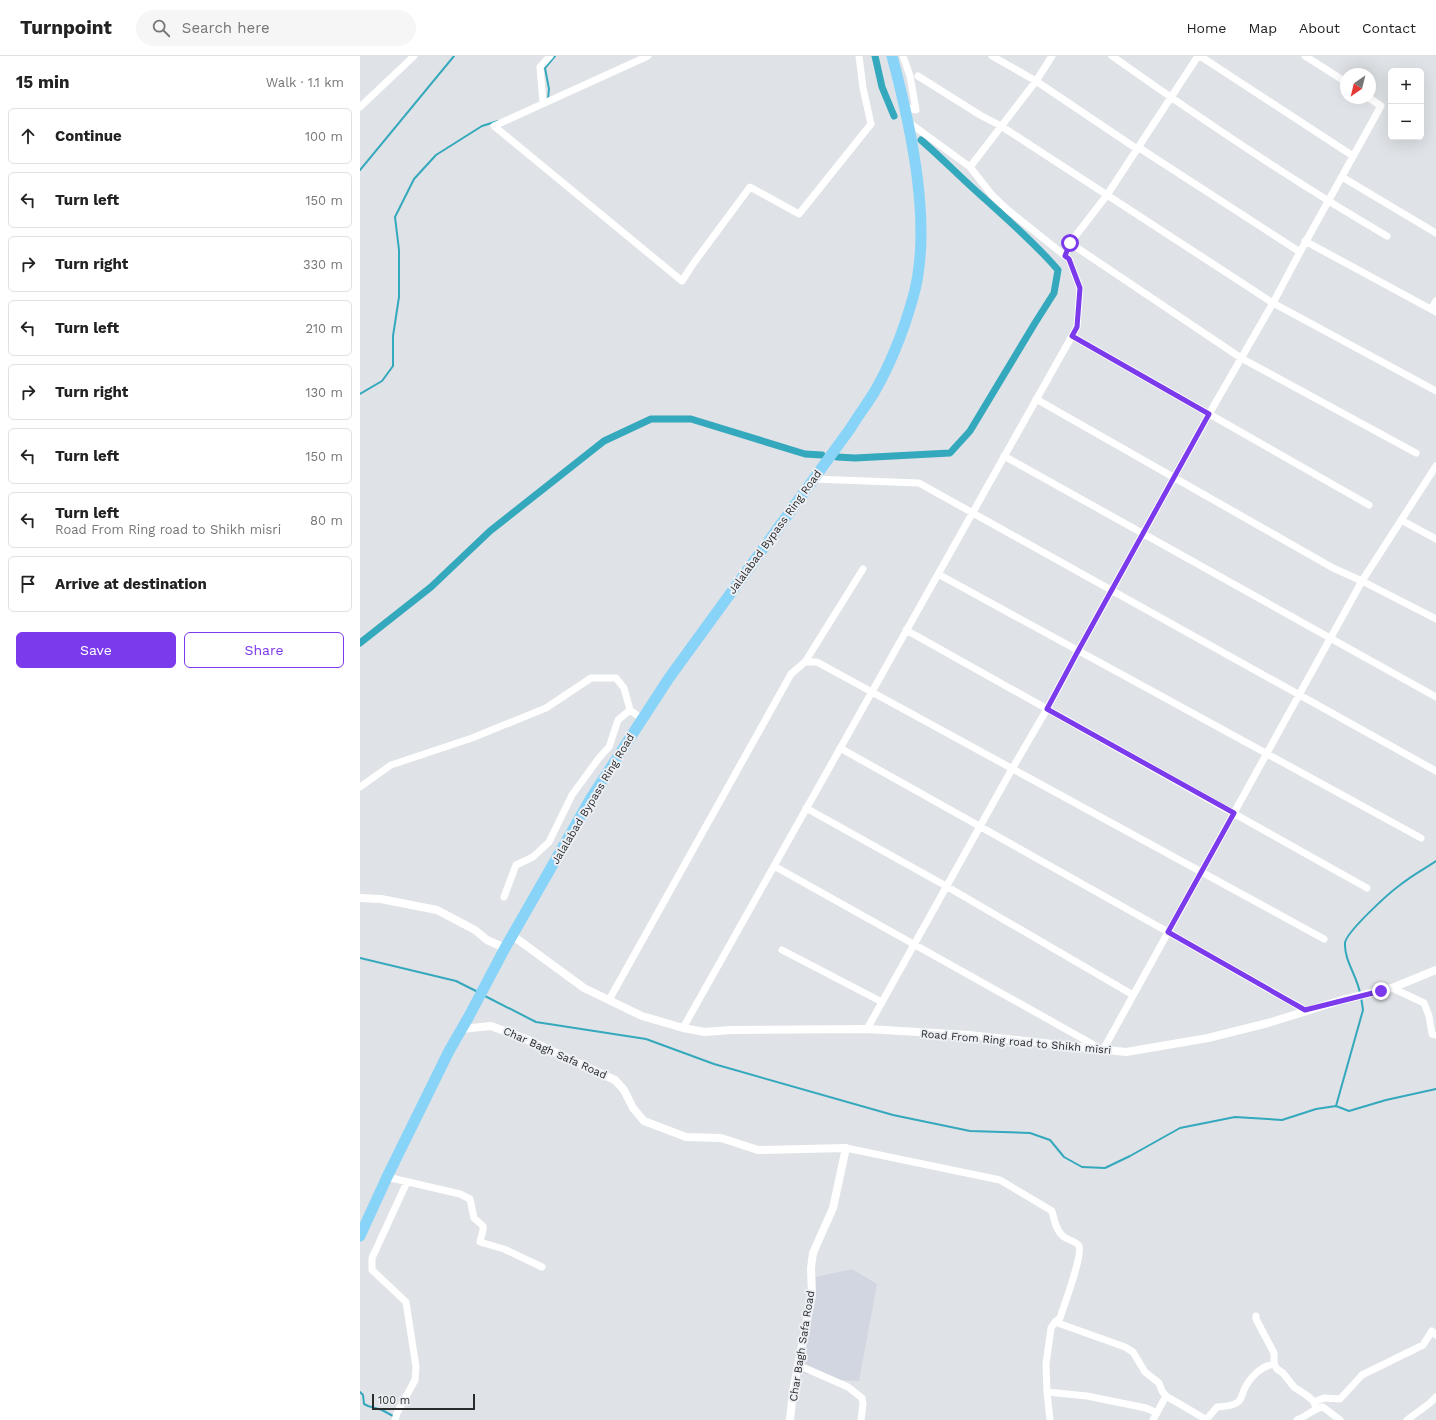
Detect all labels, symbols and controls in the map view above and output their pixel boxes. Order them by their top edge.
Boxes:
search box [136,10,416,46]
text: Turnpoint [20,16,112,39]
icon: search [150,17,172,39]
text: Search here [182,19,270,37]
text: Home [1186,20,1226,36]
text: Map [1248,20,1277,36]
text: About [1299,20,1340,36]
text: Contact [1362,20,1416,36]
north arrow [1340,68,1376,104]
map controls [1388,68,1424,140]
button: + [1388,68,1424,104]
text: 15 min [16,72,70,92]
text: Walk · 1.1 km [266,75,344,90]
button: − [1388,104,1424,140]
icon: ahead [17,125,39,147]
text: Continue [55,127,122,145]
text: 100 m [305,129,343,144]
icon: left [17,189,39,211]
text: Turn left [55,191,119,209]
text: 150 m [305,193,343,208]
route start [1061,234,1079,252]
icon: right [17,253,39,275]
text: Turn right [55,255,128,273]
text: 330 m [303,257,343,272]
icon: left [17,317,39,339]
text: Turn left [55,319,119,337]
text: 210 m [305,321,343,336]
icon: right [17,381,39,403]
text: Turn right [55,383,128,401]
text: 130 m [305,385,343,400]
icon: left [17,445,39,467]
text: Turn left [55,447,119,465]
text: 150 m [305,449,343,464]
street label: Jalalabad Bypass Ring Road [726,468,824,596]
text: Turn left [55,504,119,522]
icon: left [17,509,39,531]
text: 80 m [310,513,343,528]
text: Road From Ring road to Shikh misri [55,522,281,537]
icon: arrive [17,573,39,595]
text: Arrive at destination [55,575,207,593]
button: Save [16,632,176,668]
button: Share [184,632,344,668]
street label: Jalalabad Bypass Ring Road [549,731,637,867]
route end [1372,982,1390,1000]
street label: Char Bagh Safa Road [501,1024,609,1082]
street label: Road From Ring road to Shikh misri [920,1027,1112,1057]
street label: Char Bagh Safa Road [787,1290,817,1402]
scale bar [372,1392,475,1411]
text: 100 m [378,1394,410,1407]

